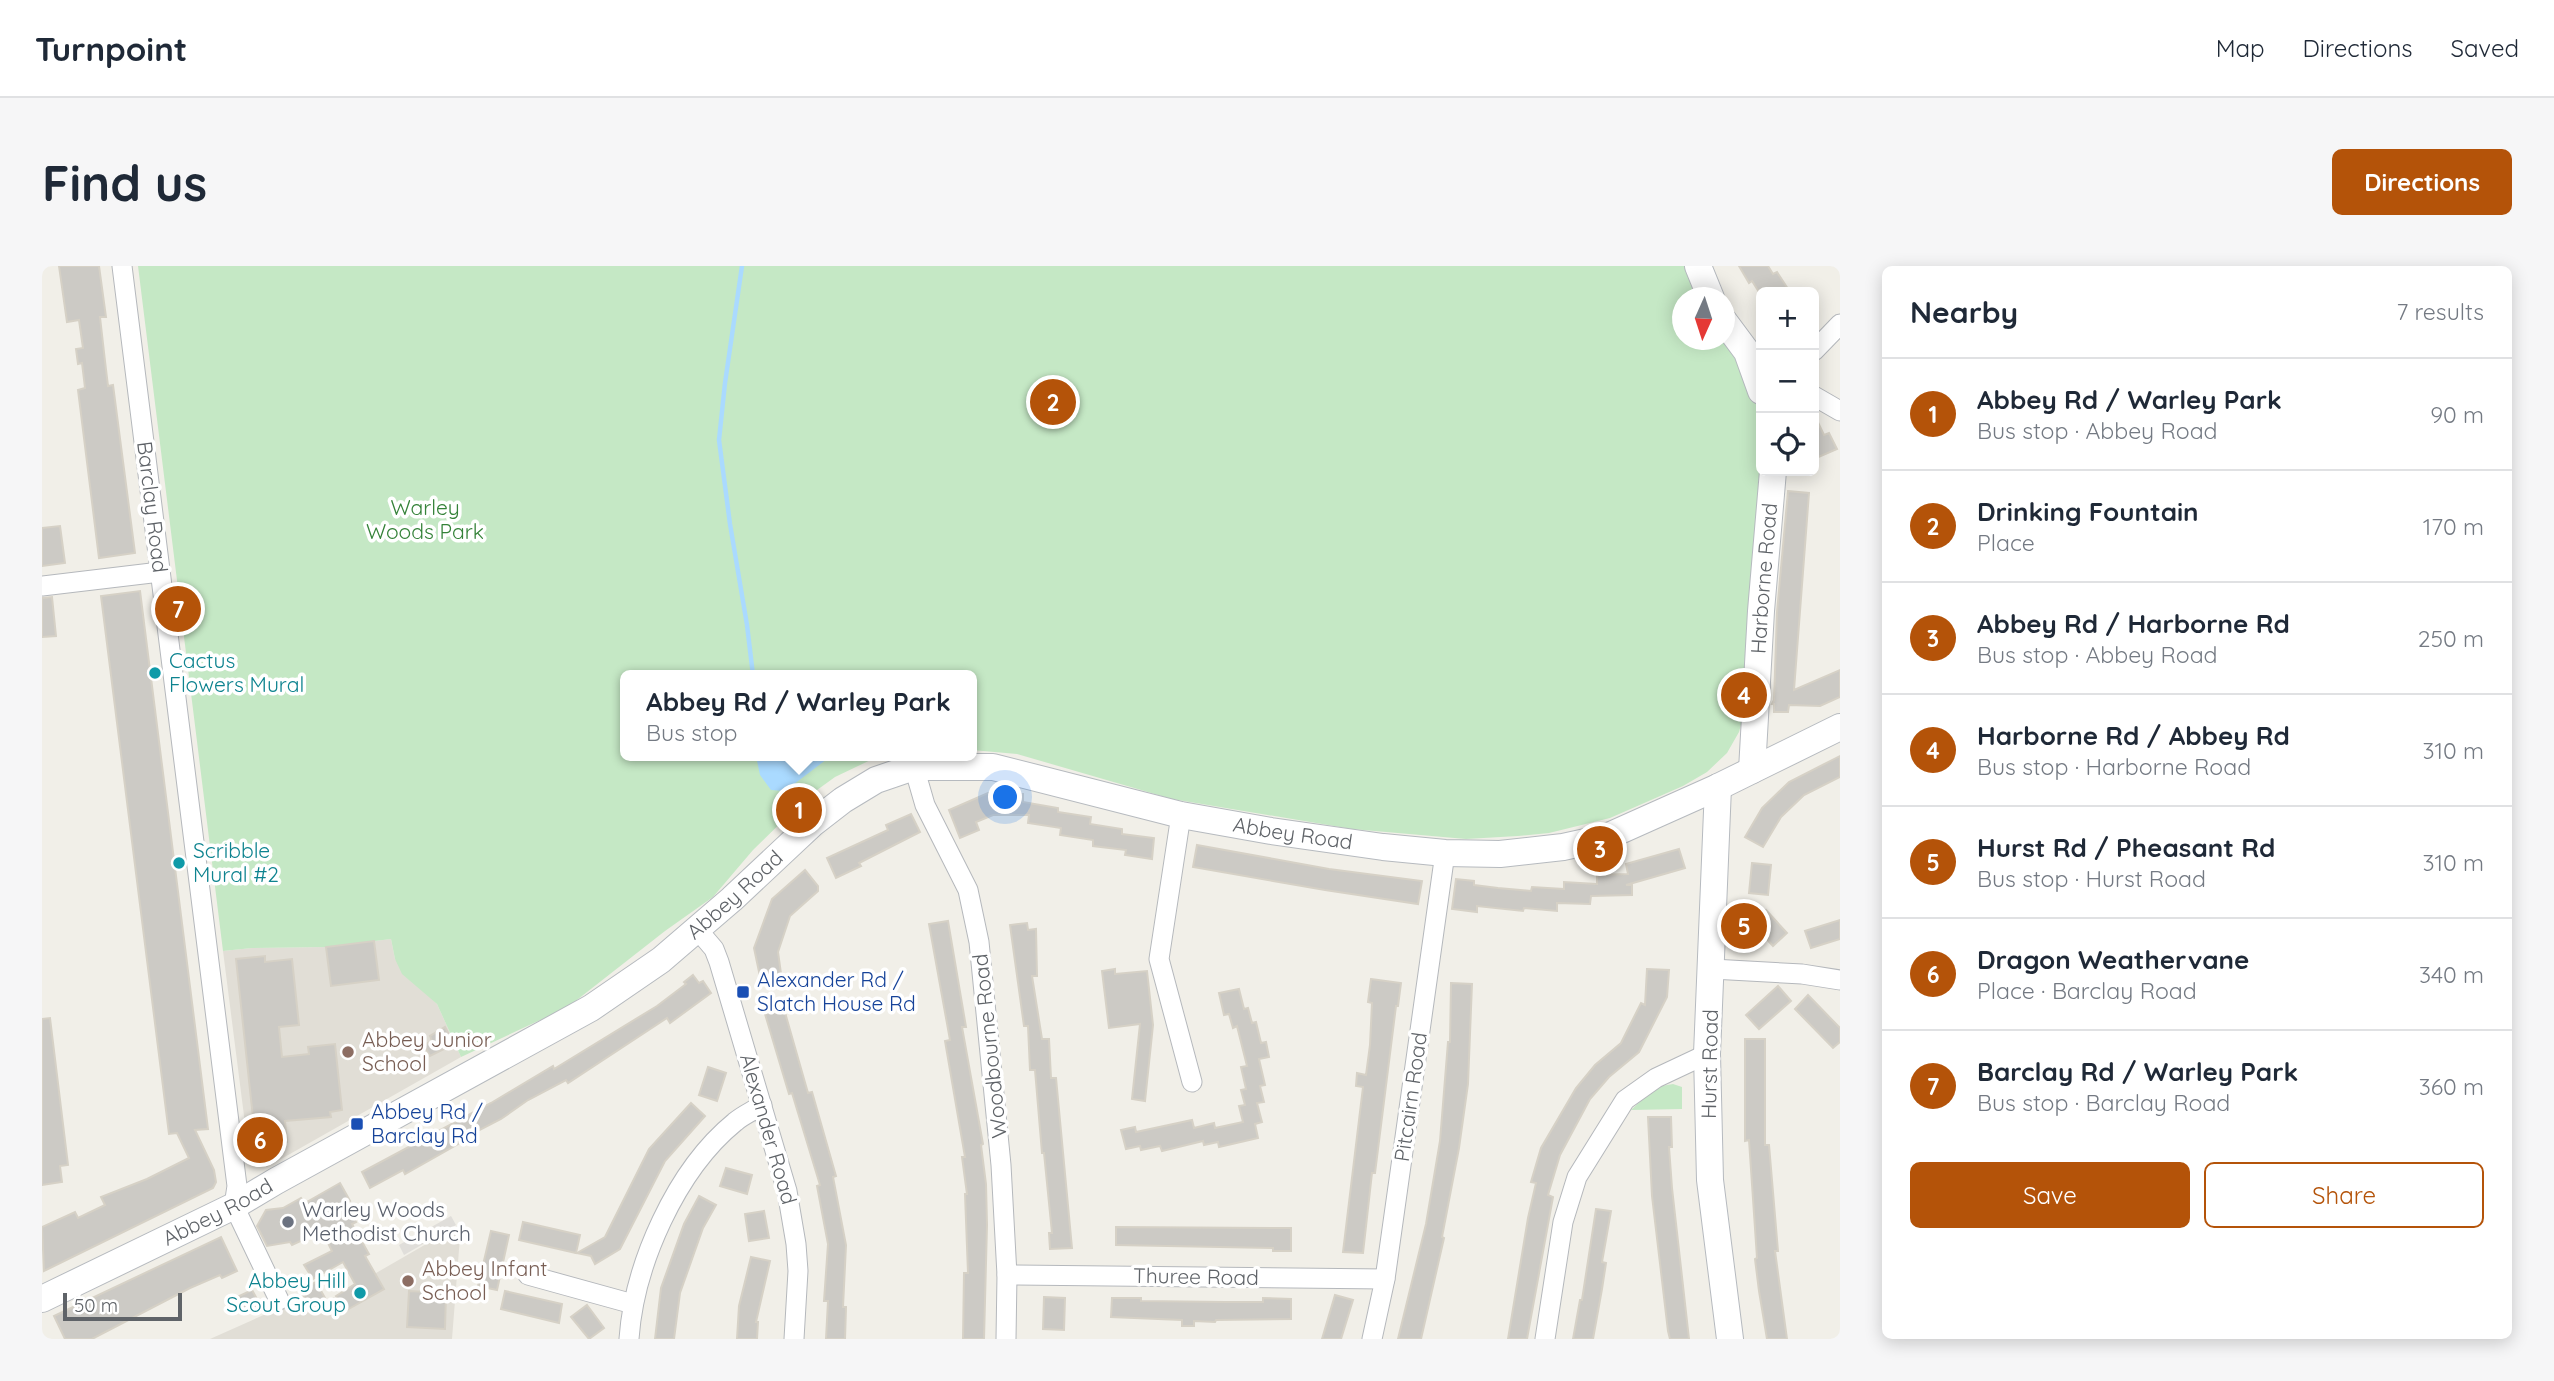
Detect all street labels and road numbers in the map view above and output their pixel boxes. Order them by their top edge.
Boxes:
street label: Barclay Road [132,440,174,574]
street label: Harborne Road [1745,502,1782,655]
street label: Abbey Road [1231,810,1354,855]
street label: Abbey Road [681,844,788,944]
street label: Woodbourne Road [966,953,1012,1140]
street label: Hurst Road [1695,1009,1723,1119]
street label: Pitcairn Road [1388,1031,1432,1163]
street label: Alexander Road [735,1050,803,1207]
street label: Abbey Road [158,1172,277,1251]
street label: Thuree Road [1133,1262,1259,1290]

